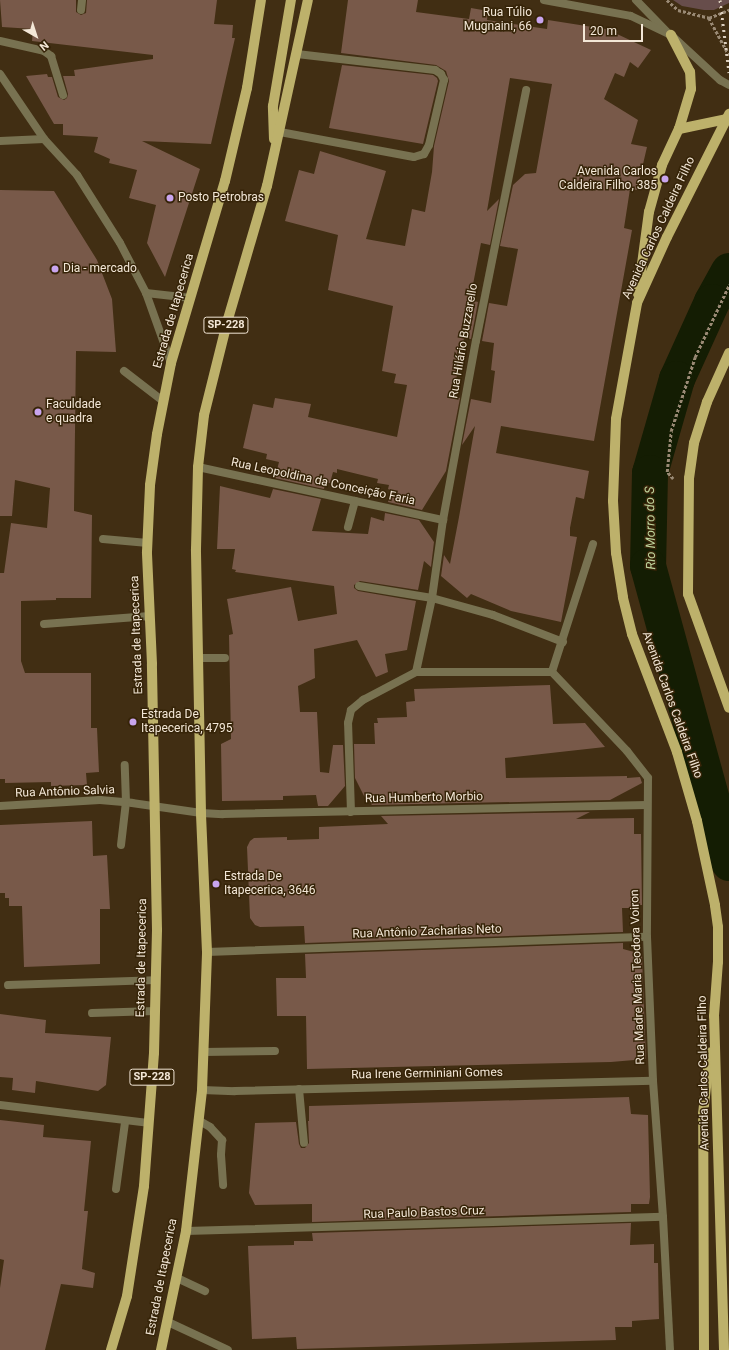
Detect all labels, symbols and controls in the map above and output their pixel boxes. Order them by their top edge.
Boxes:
place label: Rua Túlio Mugnaini, 66 [464,6,532,34]
marker: Rua Túlio Mugnaini, 66 [535,15,545,25]
north arrow [16,16,56,56]
scale bar [585,16,645,42]
text: 20 m [590,24,617,38]
text: N [37,38,51,53]
street label: Avenida Carlos Caldeira Filho [620,155,698,301]
place label: Avenida Carlos Caldeira Filho, 385 [559,165,657,193]
marker: Avenida Carlos Caldeira Filho, 385 [660,174,670,184]
place label: Posto Petrobras [178,191,264,205]
marker: Posto Petrobras [165,193,175,203]
street label: Estrada de Itapecerica [151,252,197,370]
place label: Dia - mercado [63,262,137,276]
marker: Dia - mercado [50,264,60,274]
street label: Rua Hilário Buzzarello [447,282,481,400]
road number: SP-228 [203,316,249,334]
place label: Faculdade e quadra [46,398,101,426]
marker: Faculdade e quadra [33,407,43,417]
street label: Rua Leopoldina da Conceição Faria [230,455,416,509]
water label: Rio Morro do S [642,486,660,570]
street label: Estrada de Itapecerica [128,575,146,695]
street label: Avenida Carlos Caldeira Filho [639,630,705,780]
place label: Estrada De Itapecerica, 4795 [141,708,233,736]
marker: Estrada De Itapecerica, 4795 [128,717,138,727]
street label: Rua Antônio Salvia [15,783,115,801]
street label: Rua Humberto Morbio [365,790,483,806]
place label: Estrada De Itapecerica, 3646 [224,870,316,898]
marker: Estrada De Itapecerica, 3646 [211,879,221,889]
street label: Rua Madre Maria Teodora Voiron [628,889,648,1065]
street label: Estrada de Itapecerica [134,898,150,1018]
street label: Rua Antônio Zacharias Neto [352,922,502,942]
street label: Avenida Carlos Caldeira Filho [695,995,713,1151]
street label: Rua Irene Germiniani Gomes [351,1065,503,1083]
road number: SP-228 [129,1068,175,1086]
street label: Rua Paulo Bastos Cruz [363,1204,485,1222]
street label: Estrada de Itapecerica [144,1217,180,1337]

